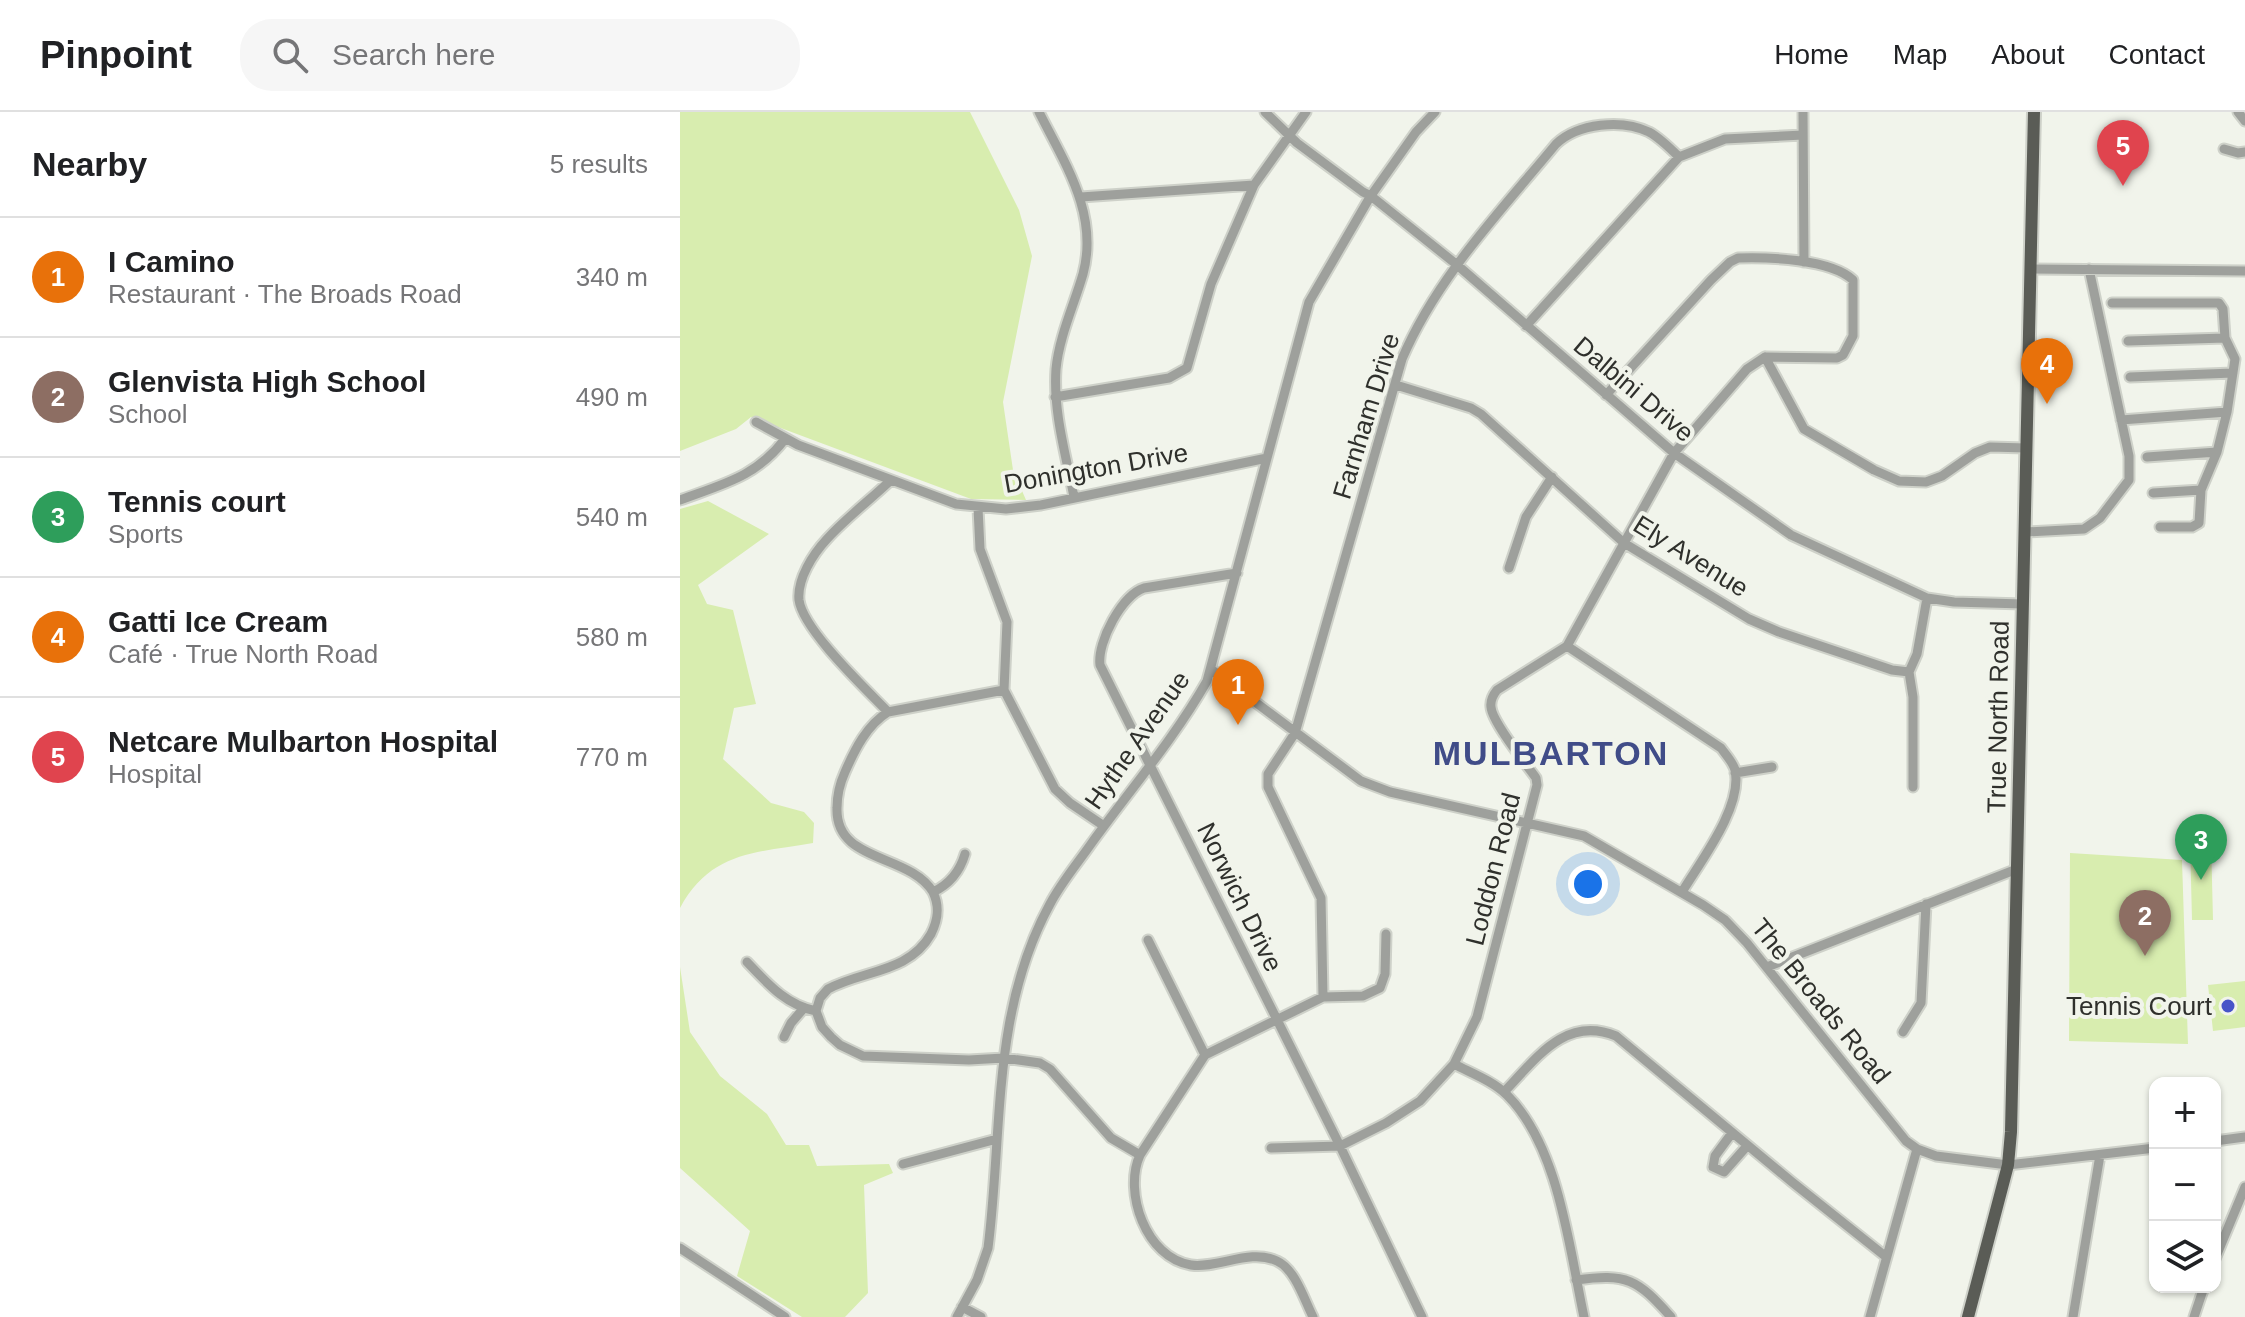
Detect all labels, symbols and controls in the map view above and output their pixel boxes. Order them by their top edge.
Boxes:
search box [240,19,800,91]
icon: search [268,33,312,77]
text: Pinpoint [40,34,192,76]
text: Search here [332,38,495,71]
text: Home [1774,39,1849,70]
text: Map [1893,39,1947,70]
text: About [1991,39,2065,70]
text: Contact [2109,39,2205,70]
pin: 5 [2097,120,2149,186]
text: Nearby [32,145,147,183]
text: 5 results [550,149,648,179]
text: I Camino [108,245,235,278]
text: 1 [51,262,65,292]
text: 340 m [576,262,648,292]
text: Restaurant · The Broads Road [108,279,462,309]
street label: Farnham Drive [1327,329,1405,503]
street label: Dalbini Drive [1568,330,1700,448]
pin: 4 [2021,338,2073,404]
text: Glenvista High School [108,365,426,398]
text: 2 [51,382,65,412]
text: 490 m [576,382,648,412]
text: School [108,399,188,429]
street label: Donington Drive [1002,437,1190,499]
text: Tennis court [108,485,286,518]
text: 3 [51,502,65,532]
text: 540 m [576,502,648,532]
street label: Ely Avenue [1628,509,1754,603]
text: Sports [108,519,183,549]
text: Gatti Ice Cream [108,605,328,638]
street label: True North Road [1981,620,2015,814]
text: 4 [51,622,65,652]
text: 580 m [576,622,648,652]
text: Café · True North Road [108,639,378,669]
pin: 1 [1212,659,1264,725]
street label: Hythe Avenue [1078,665,1196,815]
text: Netcare Mulbarton Hospital [108,725,498,758]
district label: MULBARTON [1433,734,1669,772]
text: 5 [51,742,65,772]
text: 770 m [576,742,648,772]
text: Hospital [108,759,202,789]
street label: Loddon Road [1460,790,1526,948]
pin: 3 [2175,814,2227,880]
street label: Norwich Drive [1191,818,1289,976]
your location [1568,864,1608,904]
pin: 2 [2119,890,2171,956]
street label: The Broads Road [1745,912,1897,1090]
place label: Tennis Court [2066,991,2213,1021]
marker: Tennis Court [2219,997,2237,1015]
map controls [2149,1077,2221,1293]
button: + [2149,1077,2221,1149]
button: − [2149,1149,2221,1221]
button: layers [2149,1221,2221,1293]

